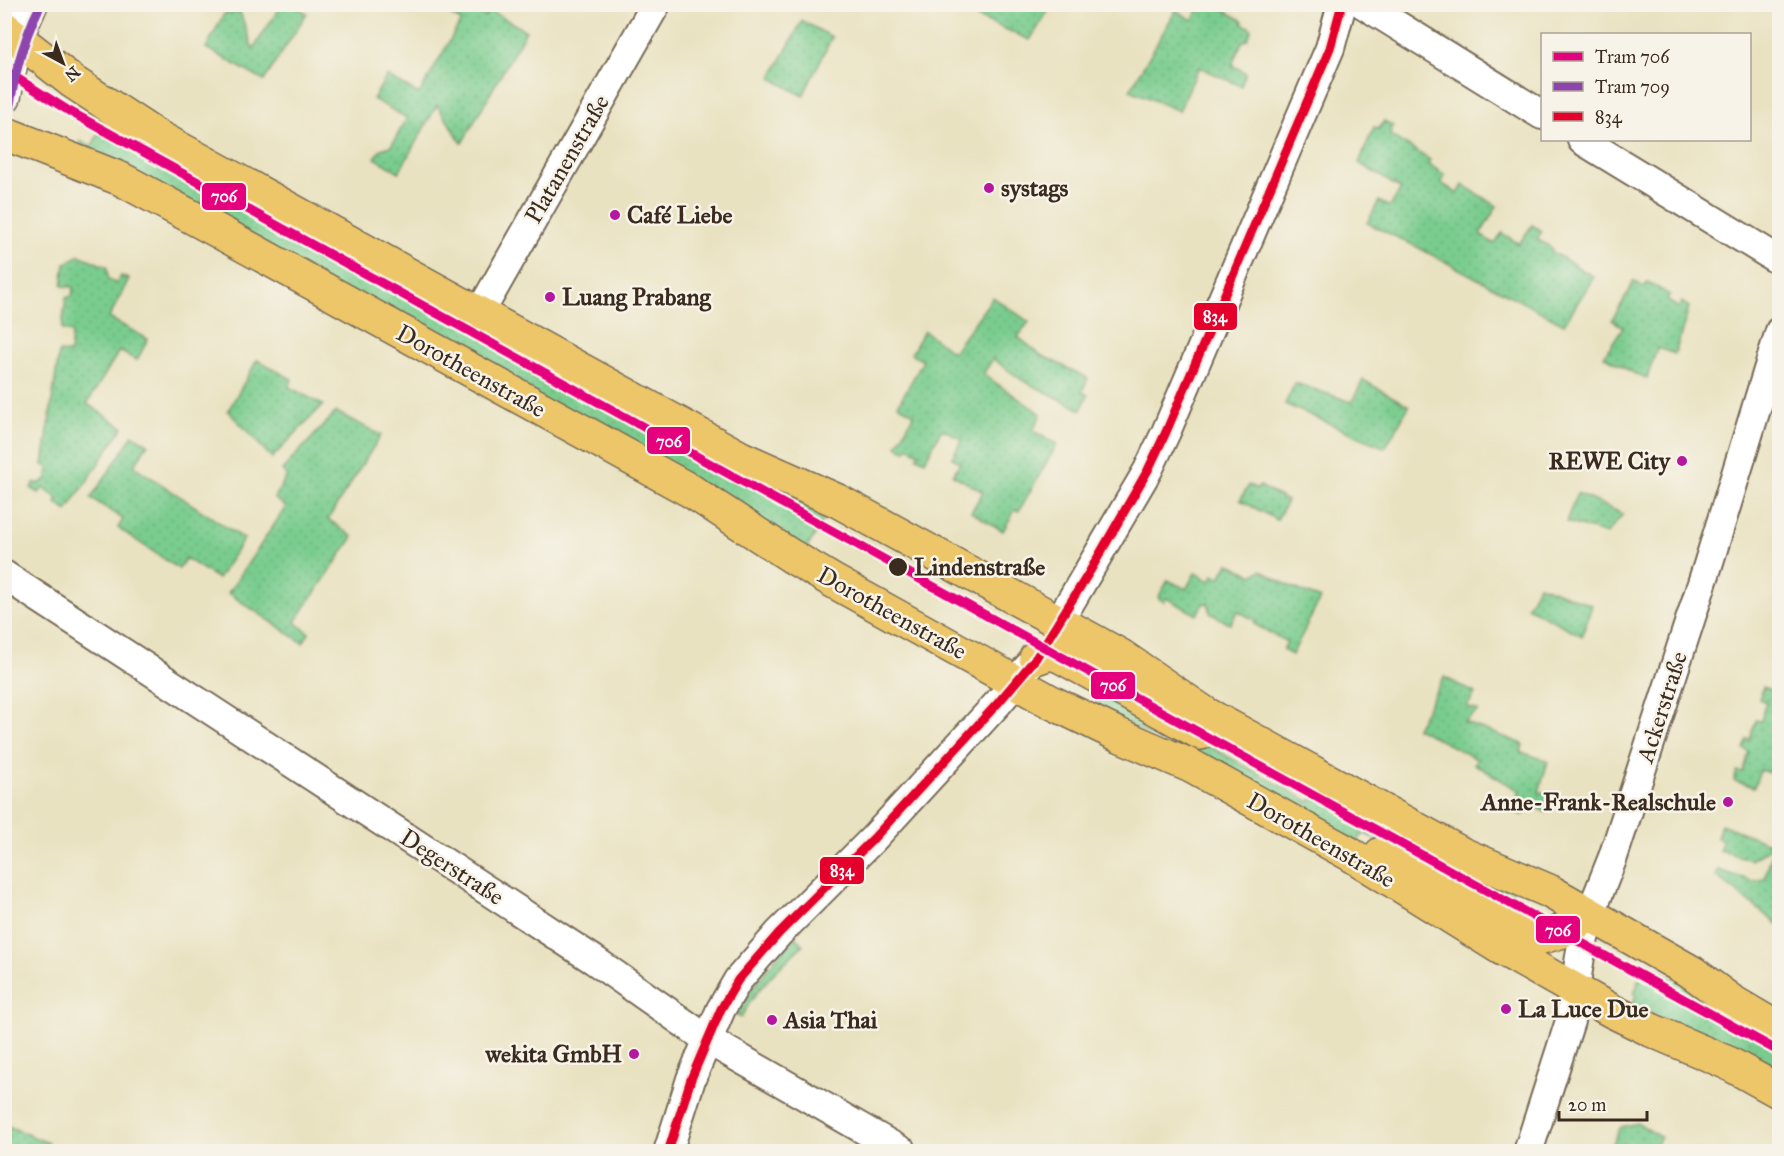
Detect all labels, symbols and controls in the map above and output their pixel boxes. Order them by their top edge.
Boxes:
north arrow [33,33,93,93]
legend [1541,33,1751,141]
text: Tram 706 [1595,46,1670,68]
text: N [61,62,84,86]
text: Tram 709 [1595,76,1670,98]
street label: Platanenstraße [518,89,616,229]
text: 834 [1595,106,1623,128]
place label: systags [1001,173,1069,203]
marker: systags [982,181,996,195]
line badge: 706 [201,182,247,211]
text: 706 [211,187,238,206]
place label: Café Liebe [627,200,732,230]
marker: Café Liebe [608,208,622,222]
place label: Luang Prabang [562,282,712,312]
marker: Luang Prabang [543,290,557,304]
line badge: 834 [1193,302,1238,331]
text: 834 [1203,307,1228,327]
street label: Dorotheenstraße [391,318,551,424]
line badge: 706 [646,426,691,455]
text: 706 [656,432,683,451]
place label: REWE City [1548,446,1672,476]
marker: REWE City [1675,454,1689,468]
place label: Lindenstraße [914,552,1045,582]
marker: Lindenstraße [887,556,909,578]
street label: Dorotheenstraße [812,560,972,666]
street label: Ackerstraße [1630,648,1694,767]
line badge: 706 [1090,671,1136,700]
text: 706 [1100,676,1127,695]
street label: Dorotheenstraße [1242,786,1400,894]
place label: Anne-Frank-Realschule [1479,787,1716,817]
marker: Anne-Frank-Realschule [1721,795,1735,809]
street label: Degerstraße [394,822,510,912]
line badge: 834 [819,856,865,885]
text: 834 [830,861,855,881]
line badge: 706 [1535,915,1581,944]
text: 706 [1545,921,1572,940]
place label: La Luce Due [1518,994,1649,1024]
marker: La Luce Due [1499,1002,1513,1016]
place label: Asia Thai [782,1005,878,1035]
marker: Asia Thai [765,1013,779,1027]
place label: wekita GmbH [485,1039,622,1069]
marker: wekita GmbH [627,1047,641,1061]
scale bar [1559,1084,1648,1122]
text: 20 m [1568,1094,1606,1116]

